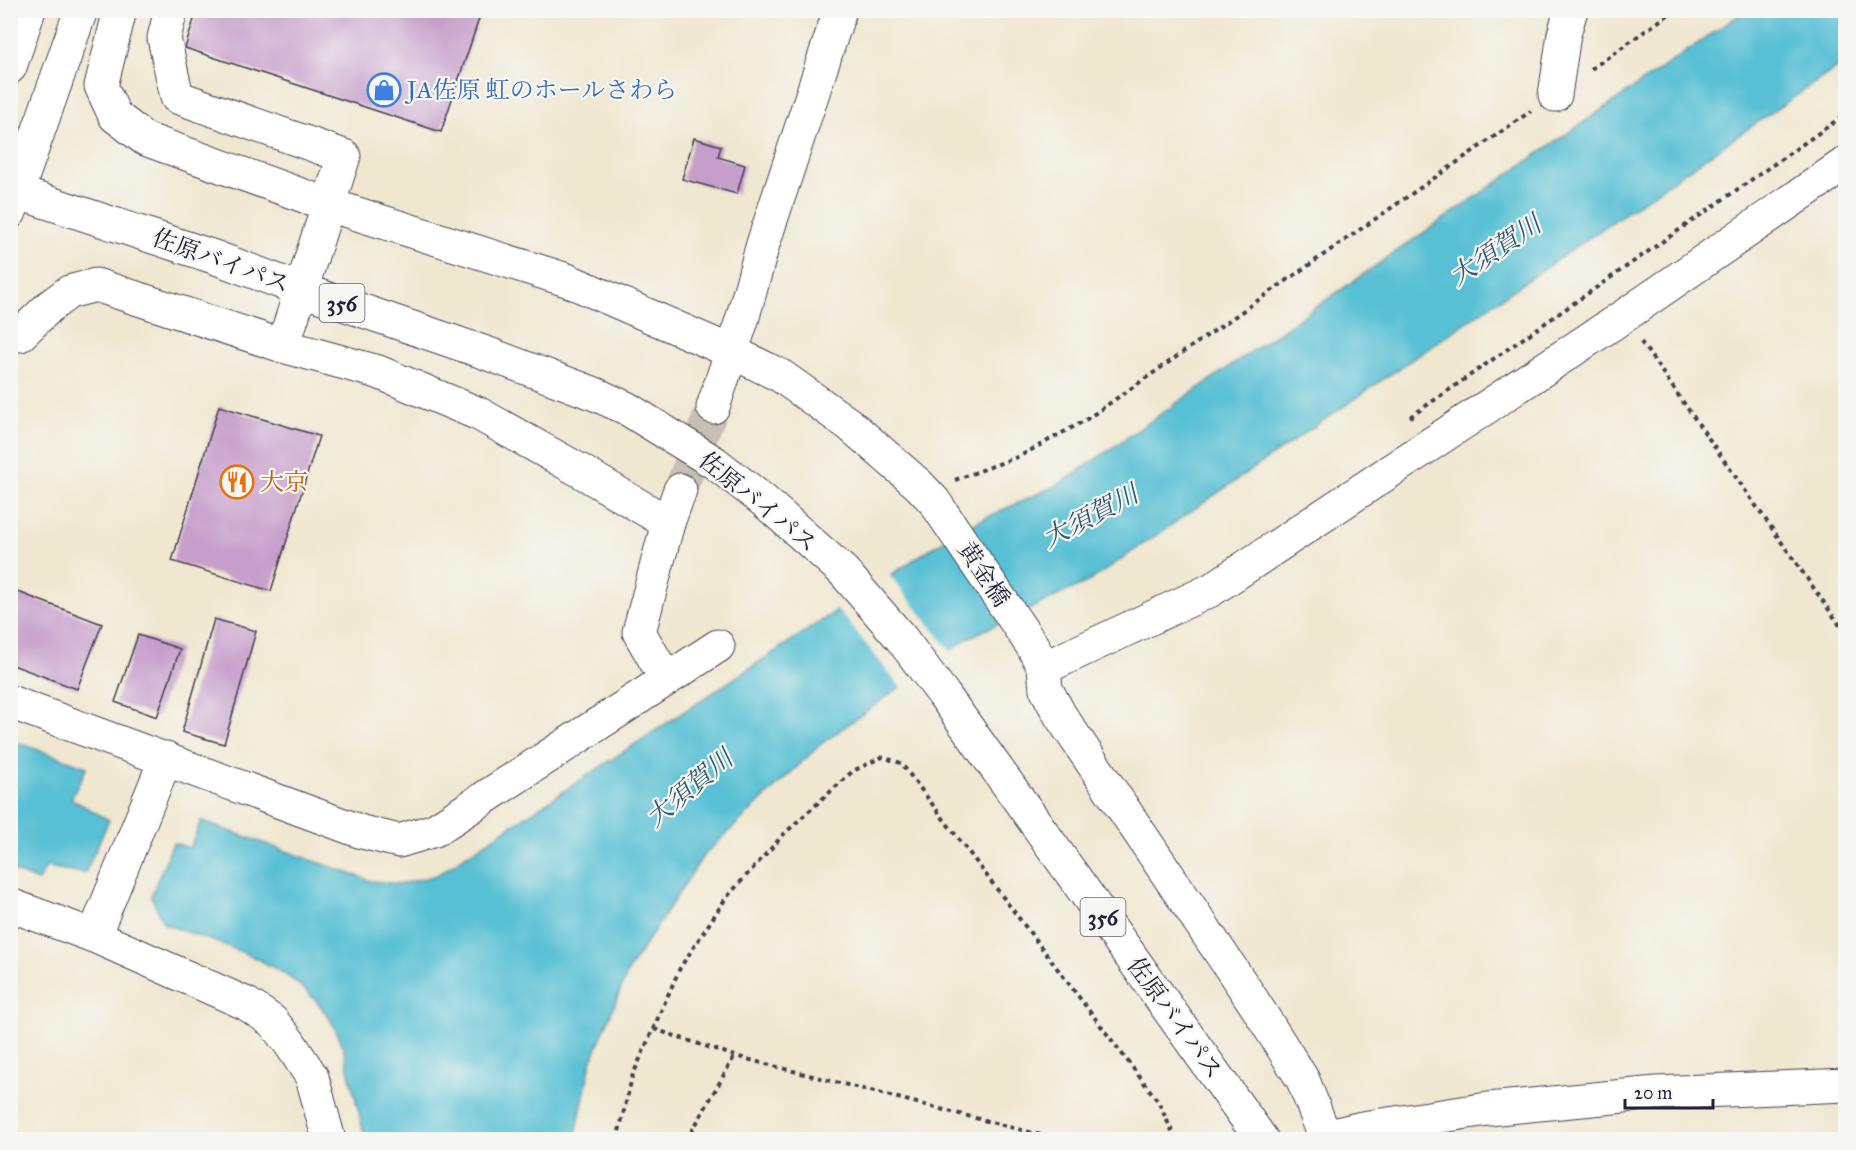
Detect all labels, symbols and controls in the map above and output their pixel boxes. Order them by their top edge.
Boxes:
shop icon: JA佐原 虹のホールさわら [366,72,402,108]
place label: JA佐原 虹のホールさわら [404,75,677,105]
water label: 大須賀川 [1443,206,1550,292]
street label: 佐原バイパス [148,222,294,300]
road number: 356 [320,284,364,322]
street label: 佐原バイパス [693,445,823,559]
restaurant icon: 大京 [219,464,255,500]
place label: 大京 [260,467,308,497]
water label: 大須賀川 [1037,476,1146,555]
street label: 黄金橋 [951,536,1017,612]
water label: 大須賀川 [639,740,741,834]
road number: 356 [1080,898,1126,936]
street label: 佐原バイパス [1121,951,1229,1085]
scale bar [1625,1072,1714,1110]
text: 20 m [1634,1082,1672,1104]

